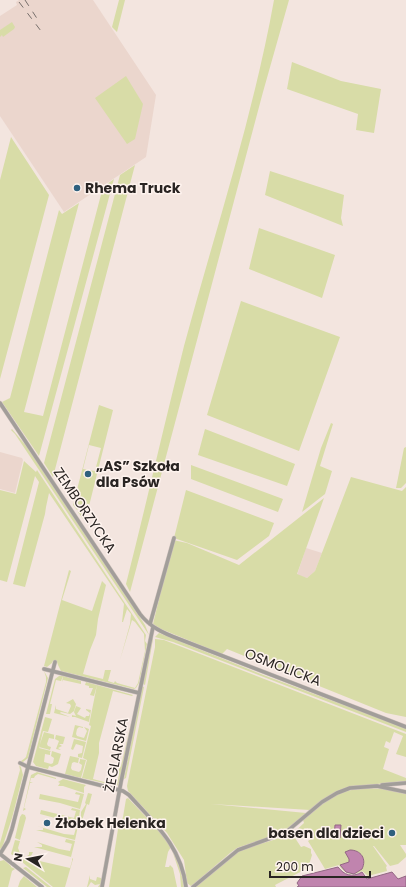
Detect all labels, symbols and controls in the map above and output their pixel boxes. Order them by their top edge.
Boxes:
place label: Rhema Truck [85,178,181,198]
marker: Rhema Truck [72,183,82,193]
place label: „AS” Szkoła dla Psów [96,456,180,492]
street label: ZEMBORZYCKA [49,463,121,557]
marker: „AS” Szkoła dla Psów [83,469,93,479]
street label: OSMOLICKA [242,643,324,691]
street label: ŻEGLARSKA [99,716,133,794]
place label: Żłobek Helenka [55,813,166,833]
marker: Żłobek Helenka [42,818,52,828]
place label: basen dla dzieci [268,823,384,843]
marker: basen dla dzieci [387,828,397,838]
north arrow [8,839,48,879]
text: N [10,852,27,863]
scale bar [270,853,370,879]
text: 200 m [276,858,314,875]

